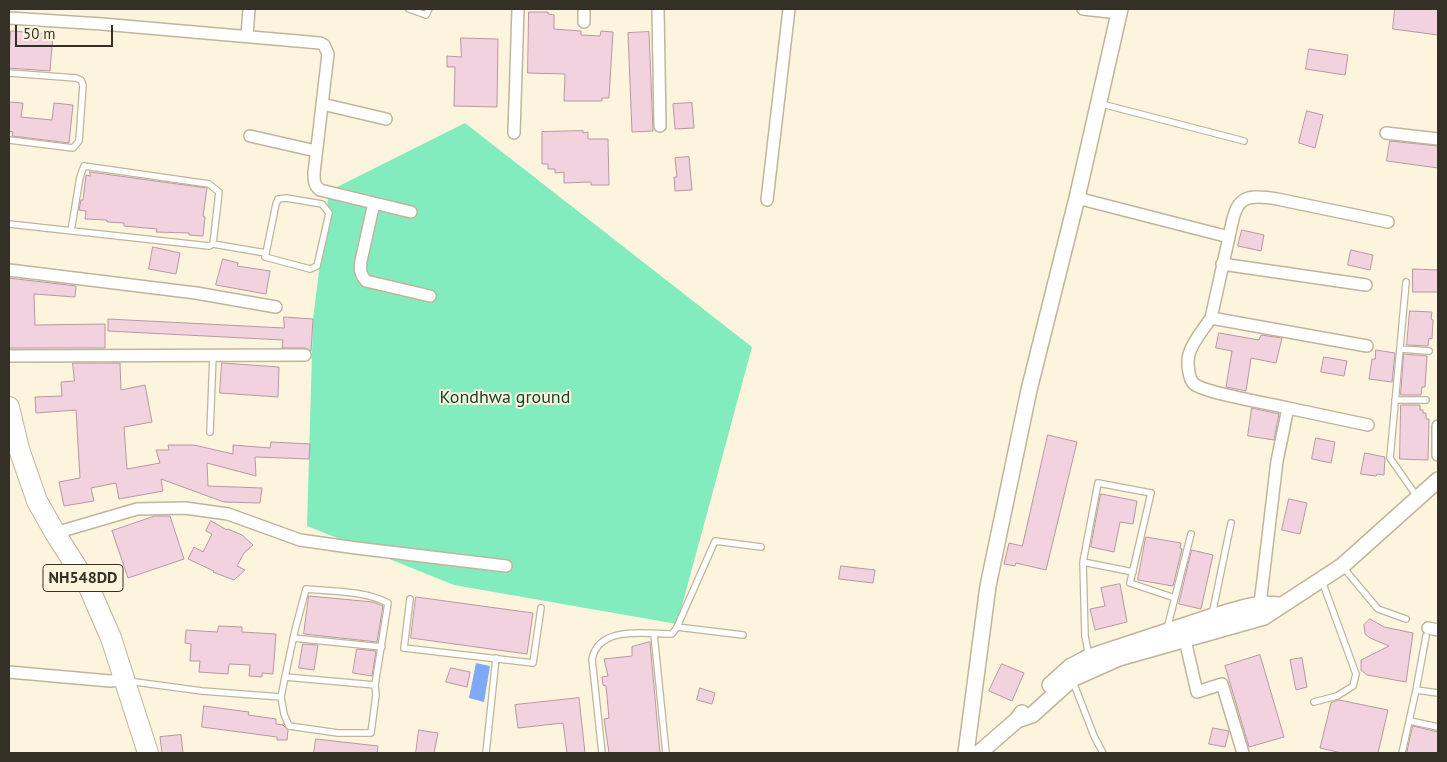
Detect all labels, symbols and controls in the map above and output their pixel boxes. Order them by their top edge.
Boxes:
scale bar [18,15,115,47]
text: 50 m [23,24,56,43]
park label: Kondhwa ground [440,387,570,409]
road number: NH548DD [43,564,123,592]

